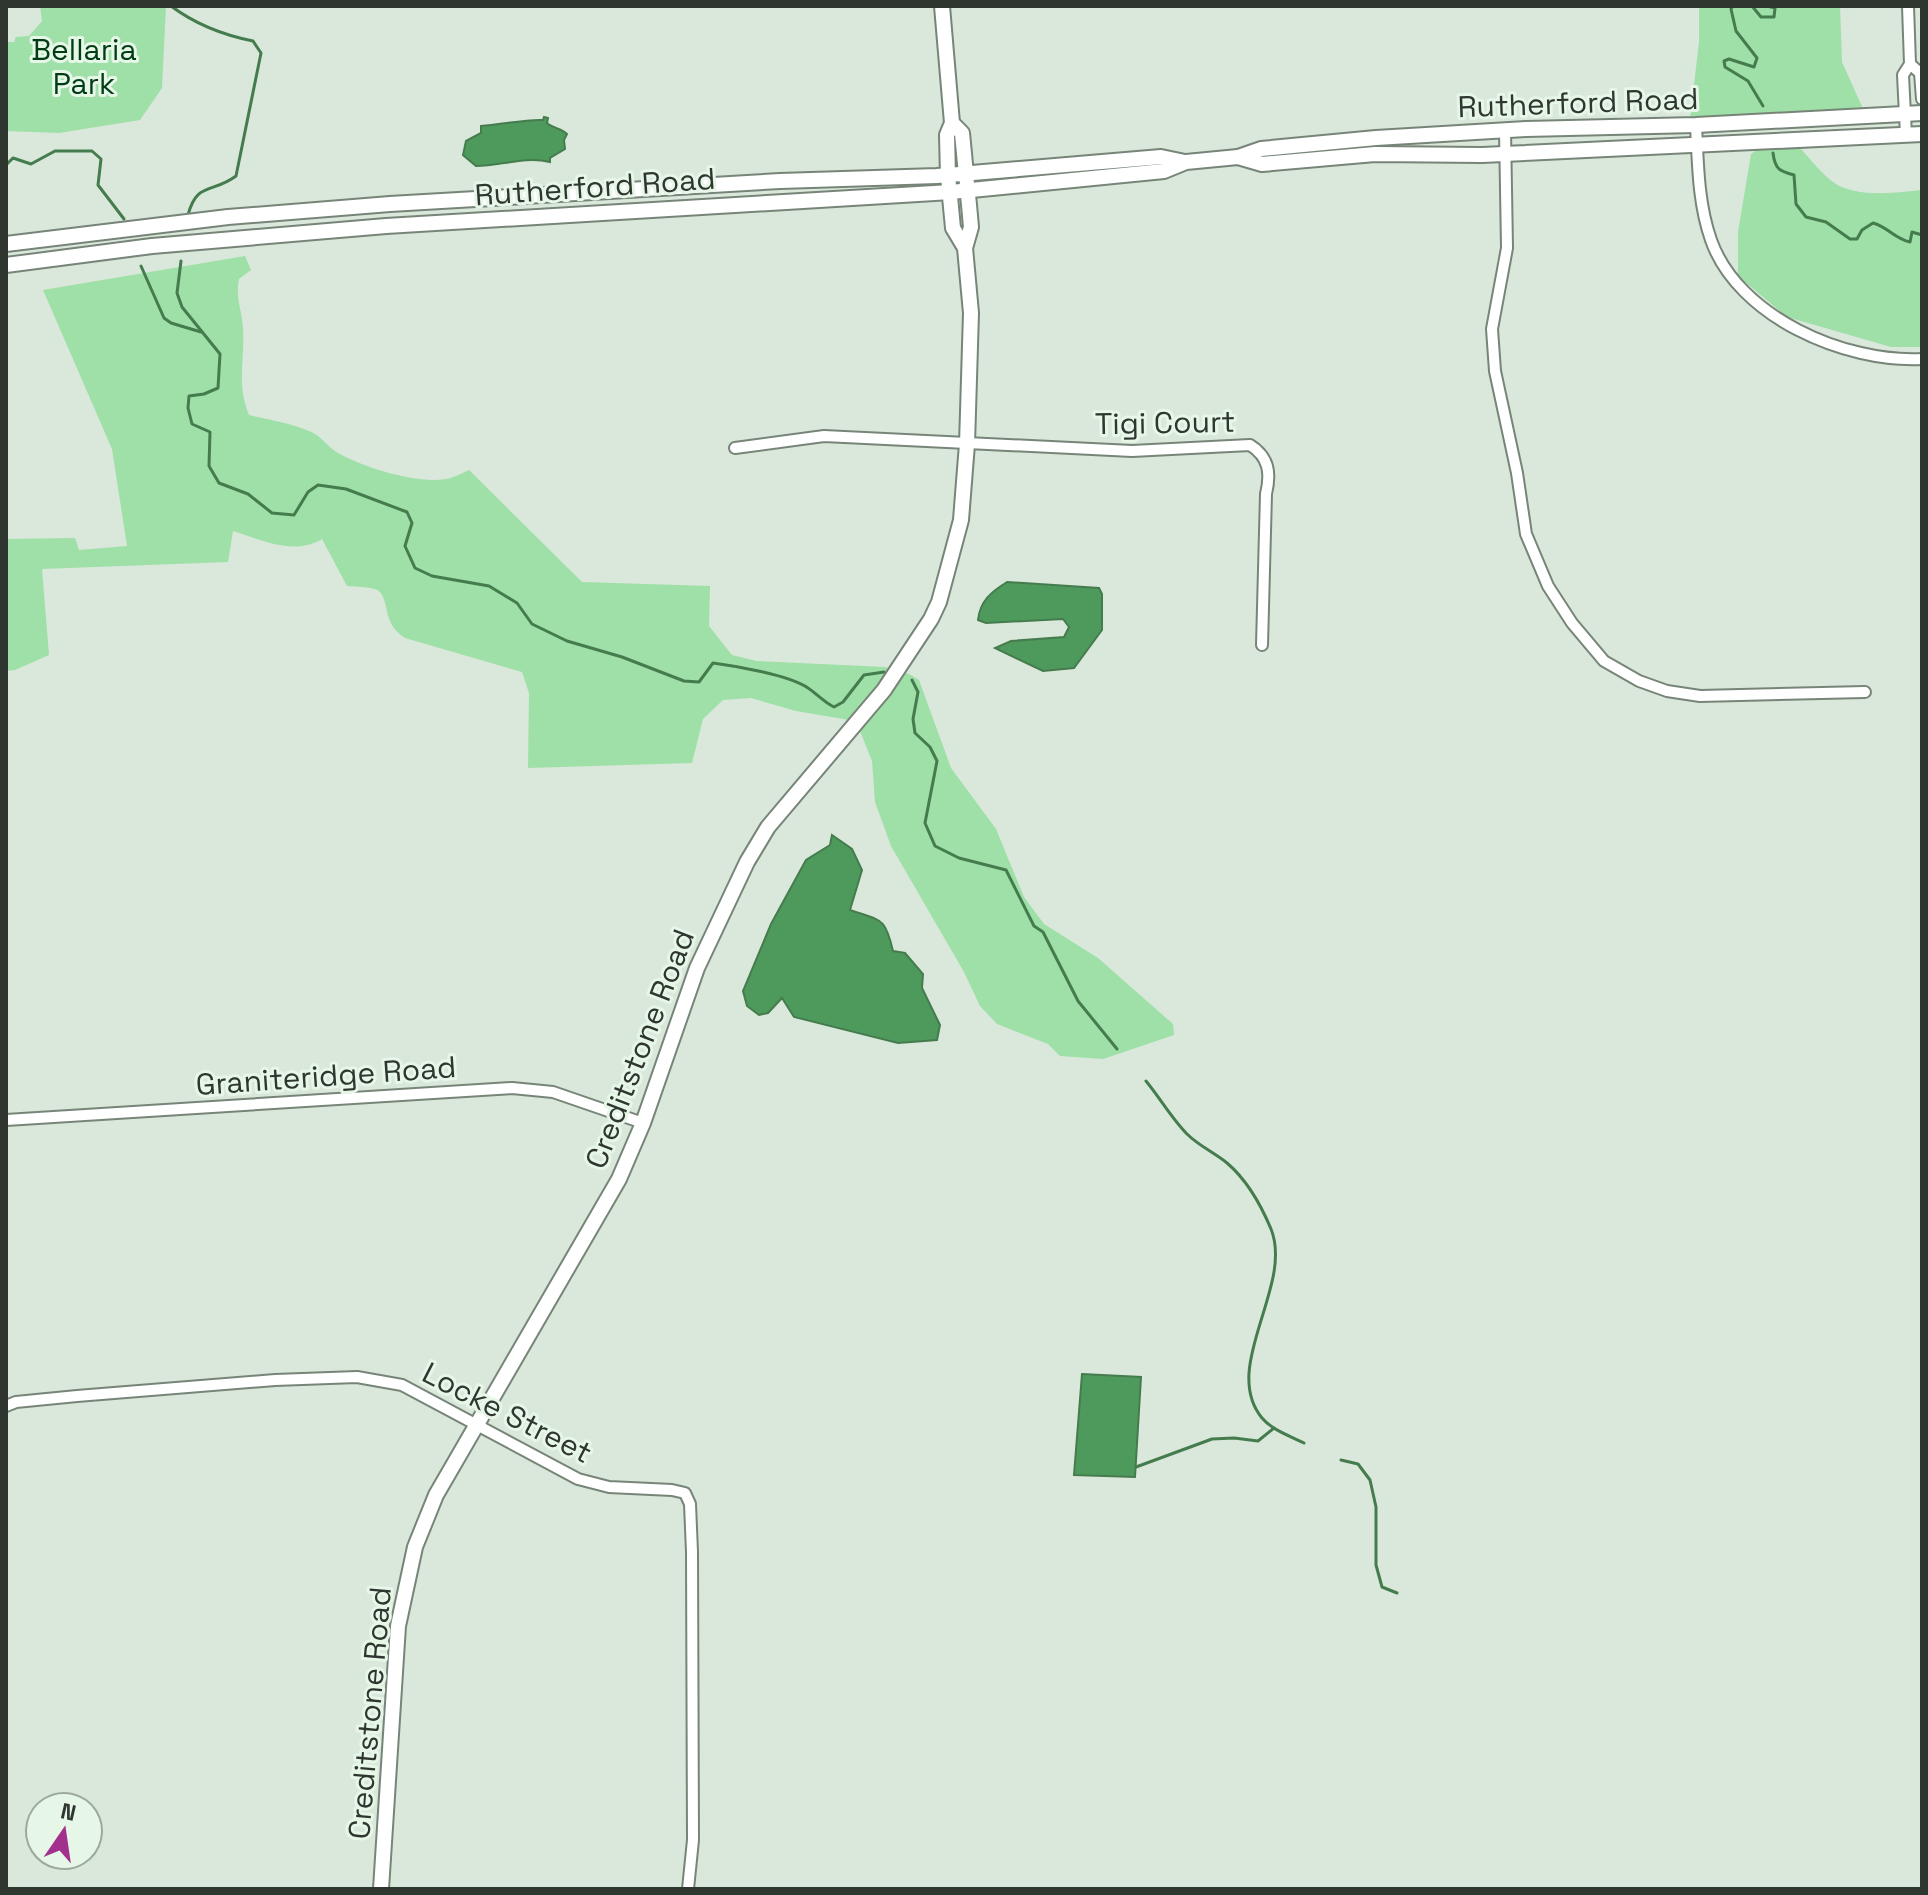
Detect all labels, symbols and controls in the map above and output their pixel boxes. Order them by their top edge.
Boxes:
park label: Bellaria Park [31,30,137,103]
street label: Rutherford Road [1457,79,1699,126]
street label: Rutherford Road [473,159,717,214]
street label: Tigi Court [1095,402,1235,443]
street label: Creditstone Road [576,924,703,1174]
street label: Graniteridge Road [194,1047,457,1104]
street label: Locke Street [416,1353,599,1472]
street label: Creditstone Road [339,1585,400,1841]
north arrow [24,1791,104,1871]
text: N [58,1796,79,1827]

